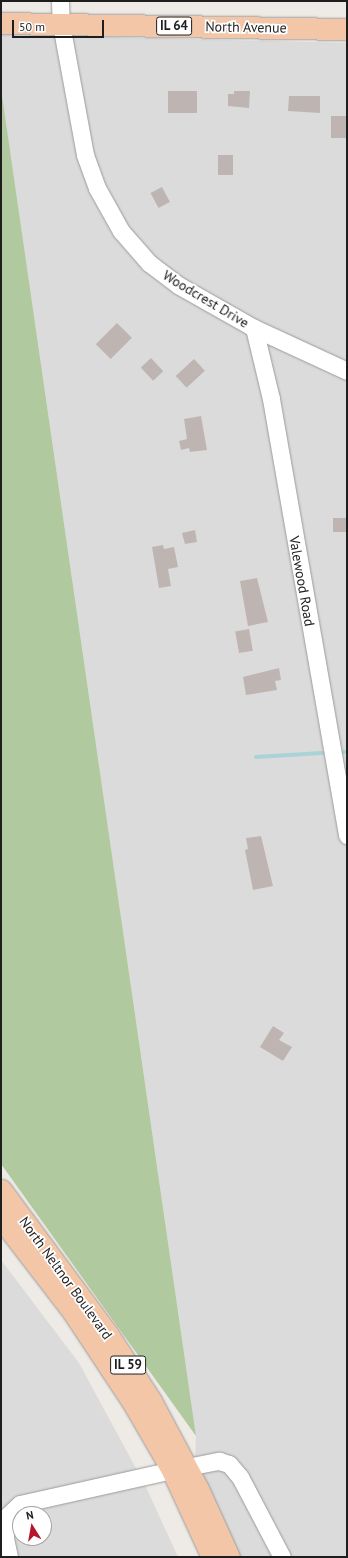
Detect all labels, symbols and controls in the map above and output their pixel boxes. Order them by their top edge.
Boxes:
scale bar [14,12,106,38]
road number: IL 64 [155,15,193,37]
street label: North Avenue [205,18,287,36]
text: 50 m [19,19,45,34]
street label: Woodcrest Drive [160,267,252,331]
street label: Valewood Road [286,535,318,627]
street label: North Neltnor Boulevard [16,1213,116,1343]
road number: IL 59 [109,1354,147,1376]
north arrow [12,1506,52,1546]
text: N [25,1508,35,1523]

